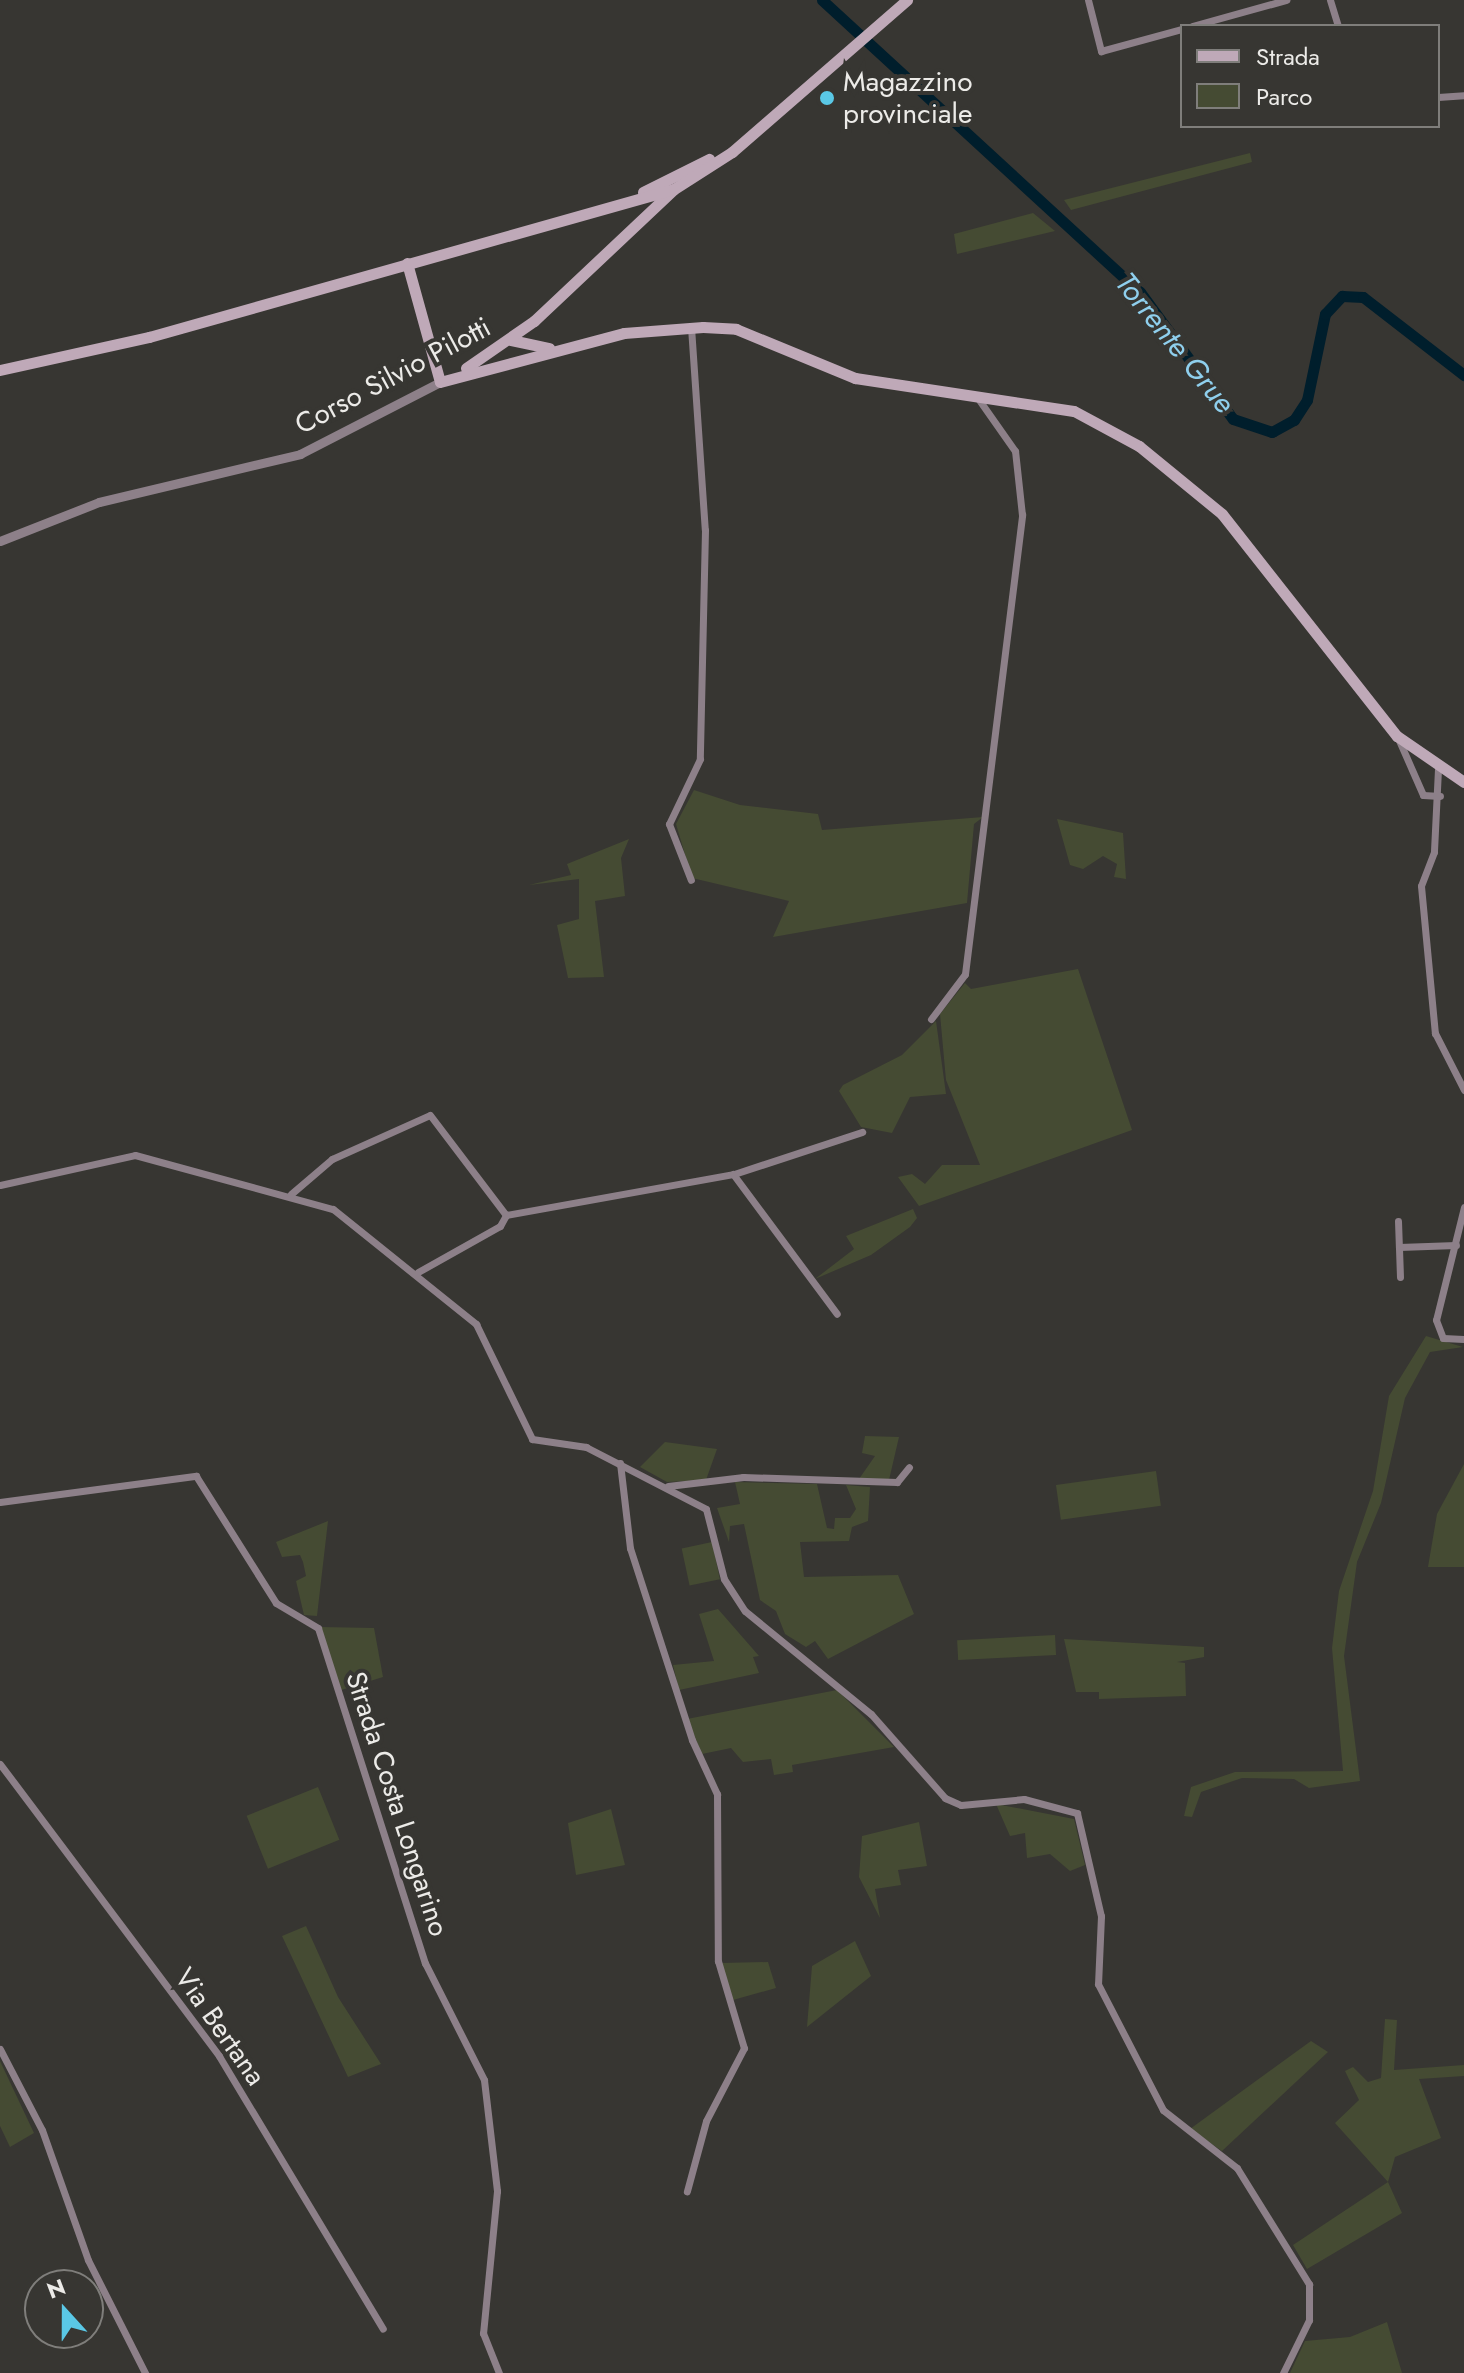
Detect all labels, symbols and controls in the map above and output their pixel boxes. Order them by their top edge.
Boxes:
legend [1180,24,1440,128]
text: Strada [1256,39,1320,74]
place label: Magazzino provinciale [843,65,972,131]
text: Parco [1256,79,1312,114]
marker: Magazzino provinciale [818,89,836,107]
water label: Torrente Grue [1107,266,1243,420]
street label: Corso Silvio Pilotti [290,310,496,442]
street label: Strada Costa Longarino [338,1667,456,1941]
street label: Via Bertana [167,1962,273,2092]
north arrow [24,2269,104,2349]
text: N [42,2270,70,2307]

